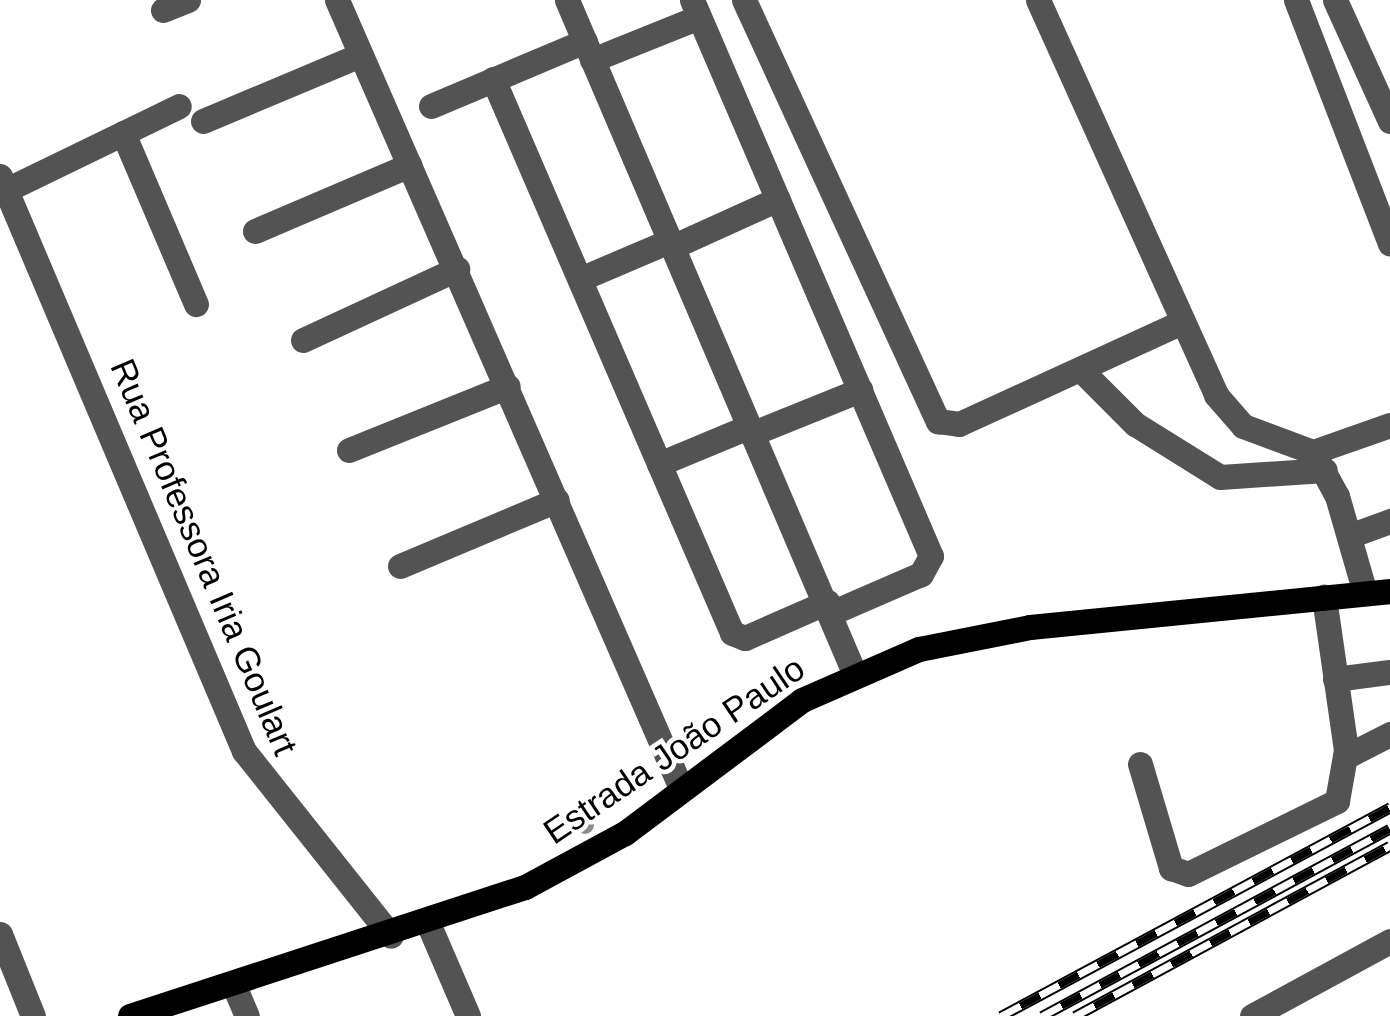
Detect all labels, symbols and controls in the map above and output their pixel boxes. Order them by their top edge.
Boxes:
street label: Rua Professora Iria Goulart [101,353,307,761]
street label: Estrada João Paulo [536,647,812,853]

